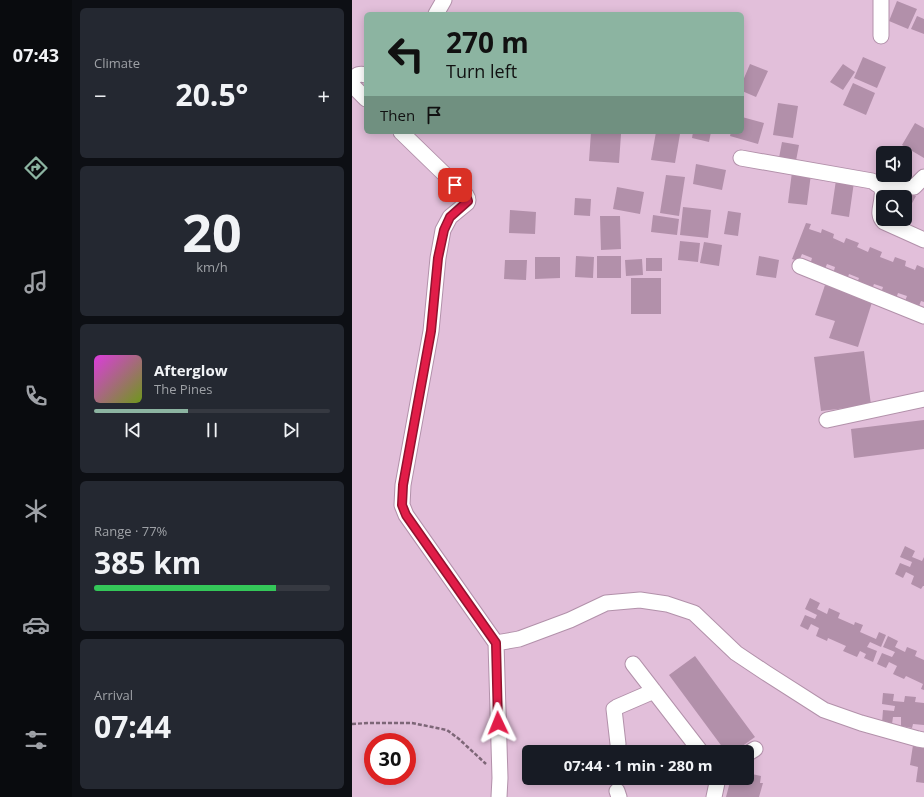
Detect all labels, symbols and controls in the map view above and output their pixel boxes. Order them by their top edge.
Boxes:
text: 270 m [446,23,529,61]
icon: left [380,28,432,80]
text: 07:43 [13,43,59,67]
text: Climate [94,54,140,72]
text: Turn left [446,59,517,83]
text: 20.5° [176,74,248,115]
text: − [94,80,107,110]
text: + [317,80,330,110]
icon: arrive [423,104,445,126]
text: Then [380,105,415,125]
map controls [876,146,912,226]
button: sound [876,146,912,182]
icon: directions [22,154,50,182]
pin [438,168,472,202]
icon: arrive [444,174,466,196]
button: search [876,190,912,226]
text: 20 [182,196,242,267]
text: km/h [196,258,228,276]
icon: music [22,268,50,296]
text: Afterglow [154,360,228,380]
text: The Pines [154,380,212,398]
icon: phone [22,382,50,410]
icon: previous [122,419,144,441]
icon: pause [201,419,223,441]
icon: next [280,419,302,441]
icon: climate [22,497,50,525]
text: Range · 77% [94,522,167,540]
text: 385 km [94,542,201,583]
icon: car [22,611,50,639]
text: Arrival [94,686,133,704]
position arrow [477,702,519,744]
text: 07:44 [94,706,171,747]
icon: filters [22,726,50,754]
speed limit sign: 30 [364,733,416,785]
text: 07:44 · 1 min · 280 m [564,755,712,775]

